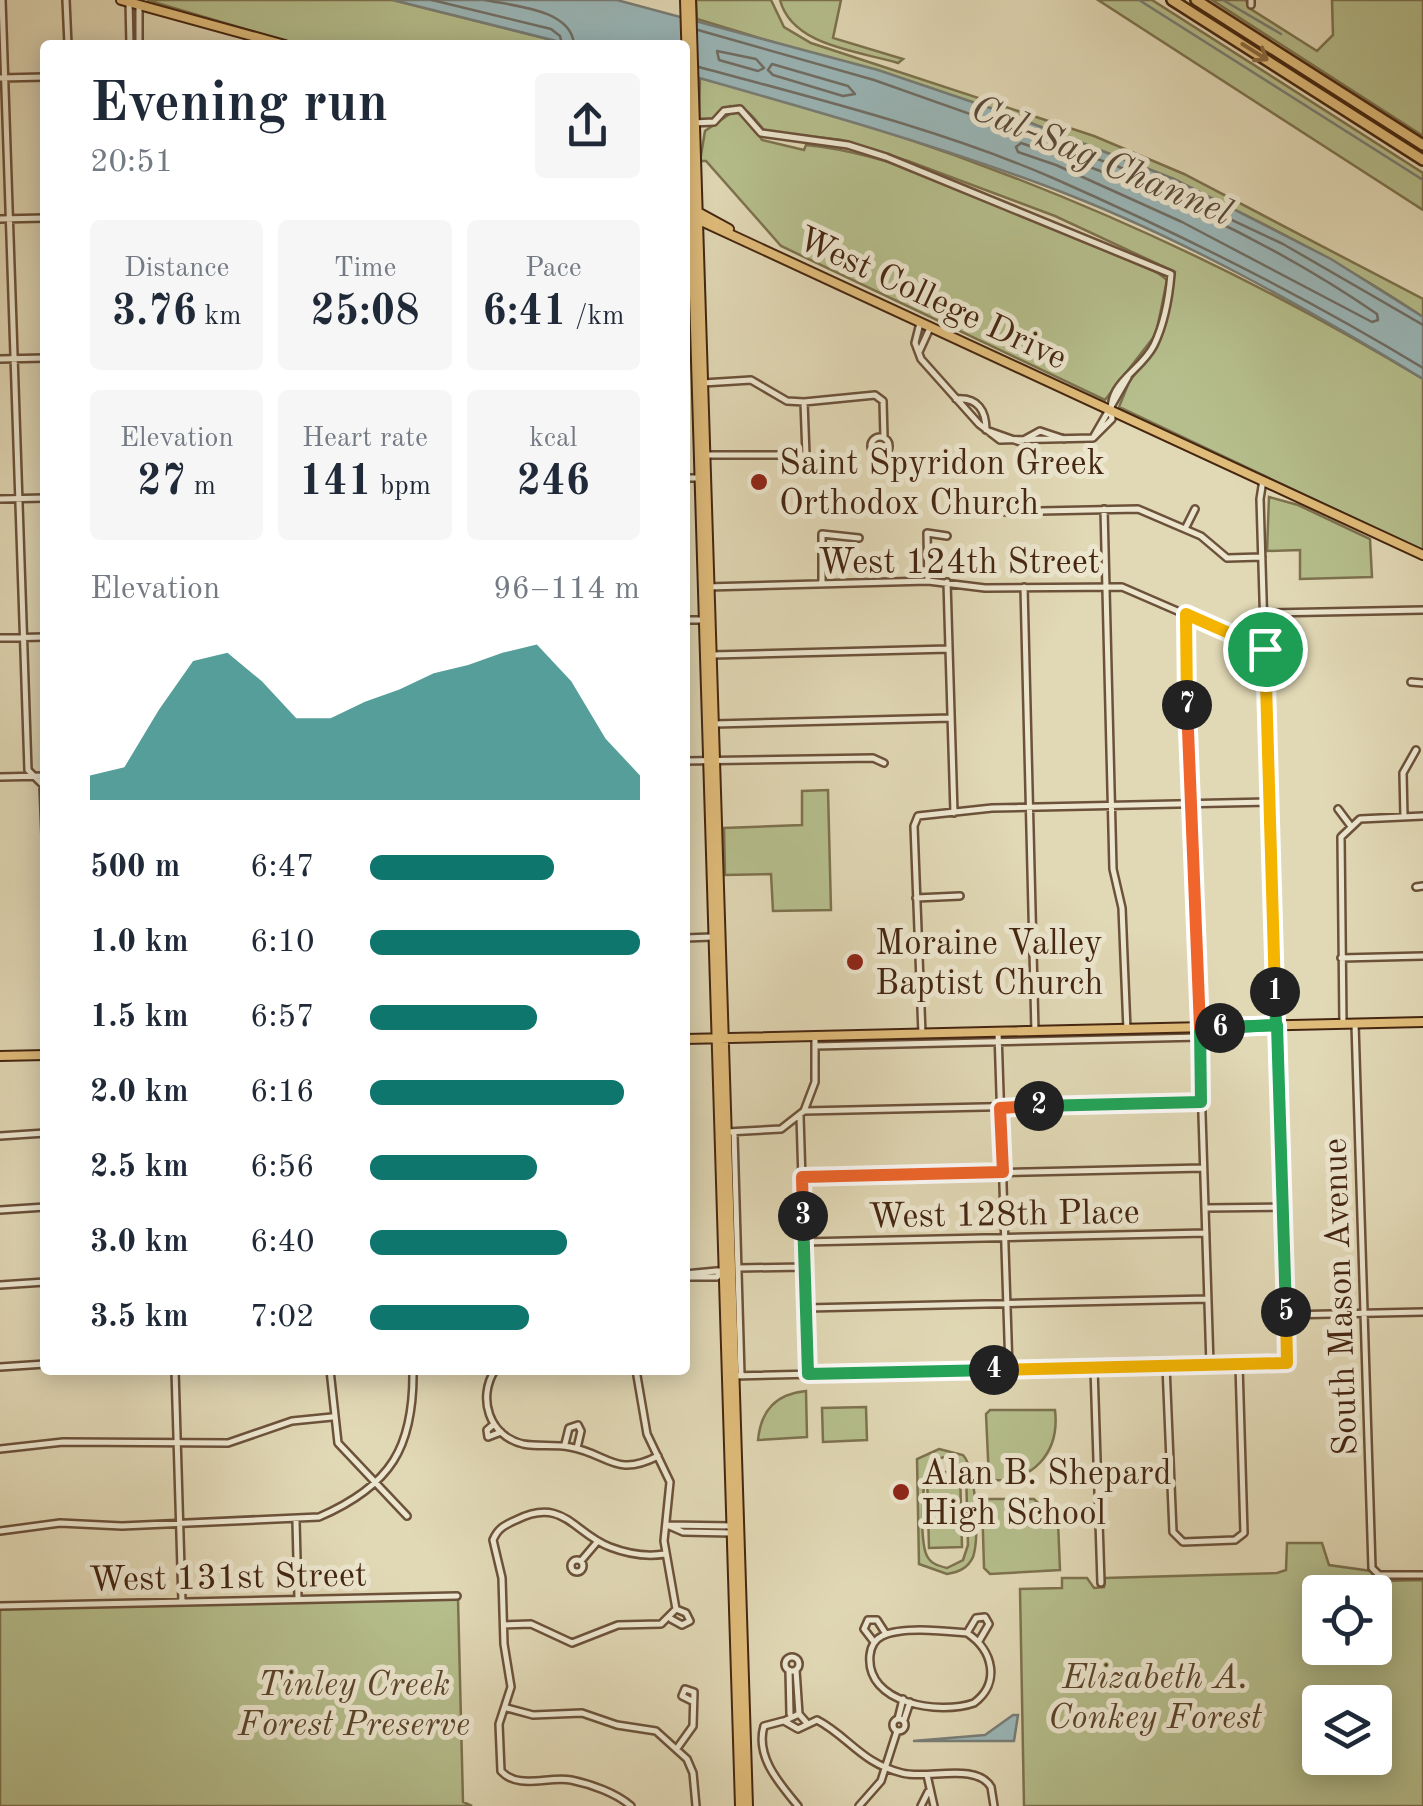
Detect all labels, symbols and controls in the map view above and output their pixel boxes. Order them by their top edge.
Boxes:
one-way arrow [1240,42,1268,63]
button: share [535,73,640,178]
text: Evening run [90,78,388,133]
water label: Cal-Sag Channel [965,90,1237,234]
text: 20:51 [90,147,173,179]
street label: West College Drive [792,222,1072,377]
text: Distance [124,255,229,283]
text: Time [334,255,396,283]
text: Pace [525,255,582,283]
text: 3.76 [112,292,197,334]
text: 25:08 [310,292,420,334]
text: 6:41 [482,292,567,334]
text: km [197,303,241,331]
text: /km [567,303,624,331]
text: Elevation [120,425,234,453]
text: Heart rate [302,425,428,453]
text: kcal [529,425,577,453]
place label: Saint Spyridon Greek Orthodox Church [779,447,1105,522]
text: 27 [137,462,186,504]
text: 141 [299,462,372,504]
text: 246 [517,462,590,504]
marker: Saint Spyridon Greek Orthodox Church [748,471,770,493]
text: m [186,473,216,501]
text: bpm [372,473,431,501]
street label: West 124th Street [818,546,1100,581]
text: Elevation [90,574,220,606]
text: 96–114 m [493,574,640,606]
pin [1223,607,1308,692]
icon: arrive [1238,622,1293,677]
pin: 7 [1162,680,1212,730]
text: 7 [1179,691,1195,719]
text: 500 m [90,852,180,884]
text: 6:47 [250,852,315,884]
text: 1.0 km [90,927,189,959]
text: 6:10 [250,927,315,959]
place label: Moraine Valley Baptist Church [875,927,1103,1002]
marker: Moraine Valley Baptist Church [844,951,866,973]
pin: 1 [1250,967,1300,1017]
text: 1 [1267,978,1283,1006]
text: 1.5 km [90,1002,189,1034]
text: 6:57 [250,1002,315,1034]
pin: 6 [1195,1003,1245,1053]
text: 6 [1212,1014,1228,1042]
text: 2.0 km [90,1077,189,1109]
text: 6:16 [250,1077,315,1109]
pin: 2 [1014,1081,1064,1131]
text: 2 [1031,1092,1047,1120]
street label: South Mason Avenue [1318,1137,1365,1456]
text: 2.5 km [90,1152,189,1184]
text: 6:56 [250,1152,315,1184]
pin: 3 [778,1191,828,1241]
street label: West 128th Place [868,1196,1140,1235]
text: 3 [795,1202,811,1230]
text: 3.0 km [90,1227,189,1259]
text: 6:40 [250,1227,315,1259]
pin: 5 [1261,1287,1311,1337]
text: 5 [1278,1298,1294,1326]
text: 3.5 km [90,1302,189,1334]
text: 7:02 [250,1302,315,1334]
pin: 4 [969,1345,1019,1395]
text: 4 [986,1356,1002,1384]
place label: Alan B. Shepard High School [921,1457,1172,1532]
marker: Alan B. Shepard High School [890,1481,912,1503]
street label: West 131st Street [89,1559,367,1598]
map controls [1302,1575,1392,1775]
button: locate [1302,1575,1392,1665]
park label: Elizabeth A. Conkey Forest [1048,1661,1263,1736]
park label: Tinley Creek Forest Preserve [237,1668,470,1743]
button: layers [1302,1685,1392,1775]

